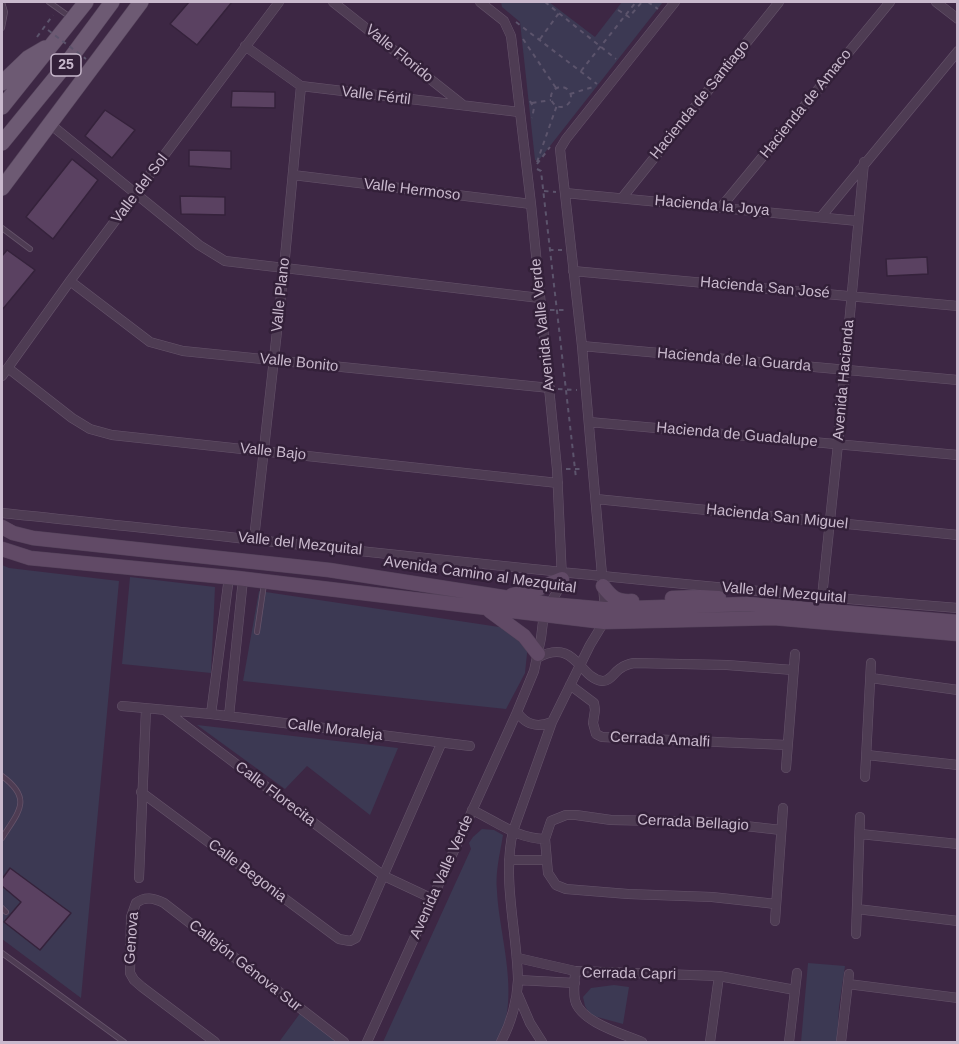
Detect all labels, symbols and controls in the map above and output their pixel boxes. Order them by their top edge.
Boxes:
street label: Valle Florido [361,21,437,87]
street label: Hacienda de Santiago [647,37,753,163]
street label: Hacienda de Amaco [757,46,855,162]
road number: 25 [51,54,81,76]
street label: Valle Fértil [340,83,412,109]
street label: Valle del Sol [108,151,172,227]
street label: Valle Hermoso [363,175,461,205]
street label: Hacienda la Joya [654,192,770,220]
street label: Valle Plano [268,257,294,333]
street label: Avenida Valle Verde [527,258,559,392]
street label: Hacienda San José [699,273,831,303]
street label: Avenida Hacienda [830,319,858,441]
street label: Hacienda de la Guarda [656,344,812,376]
street label: Valle Bonito [259,350,339,376]
street label: Hacienda de Guadalupe [656,419,818,451]
street label: Valle Bajo [239,440,307,464]
street label: Hacienda San Miguel [705,501,849,533]
street label: Valle del Mezquital [237,529,363,559]
street label: Avenida Camino al Mezquital [383,553,577,597]
street label: Valle del Mezquital [721,579,847,607]
street label: Calle Moraleja [286,715,384,745]
street label: Cerrada Amalfi [610,728,710,752]
street label: Calle Florecita [231,758,319,830]
street label: Cerrada Bellagio [637,811,749,835]
street label: Avenida Valle Verde [407,812,477,942]
street label: Calle Begonia [204,836,290,906]
street label: Genova [121,911,143,965]
street label: Callejón Génova Sur [185,916,305,1016]
street label: Cerrada Capri [582,964,676,984]

